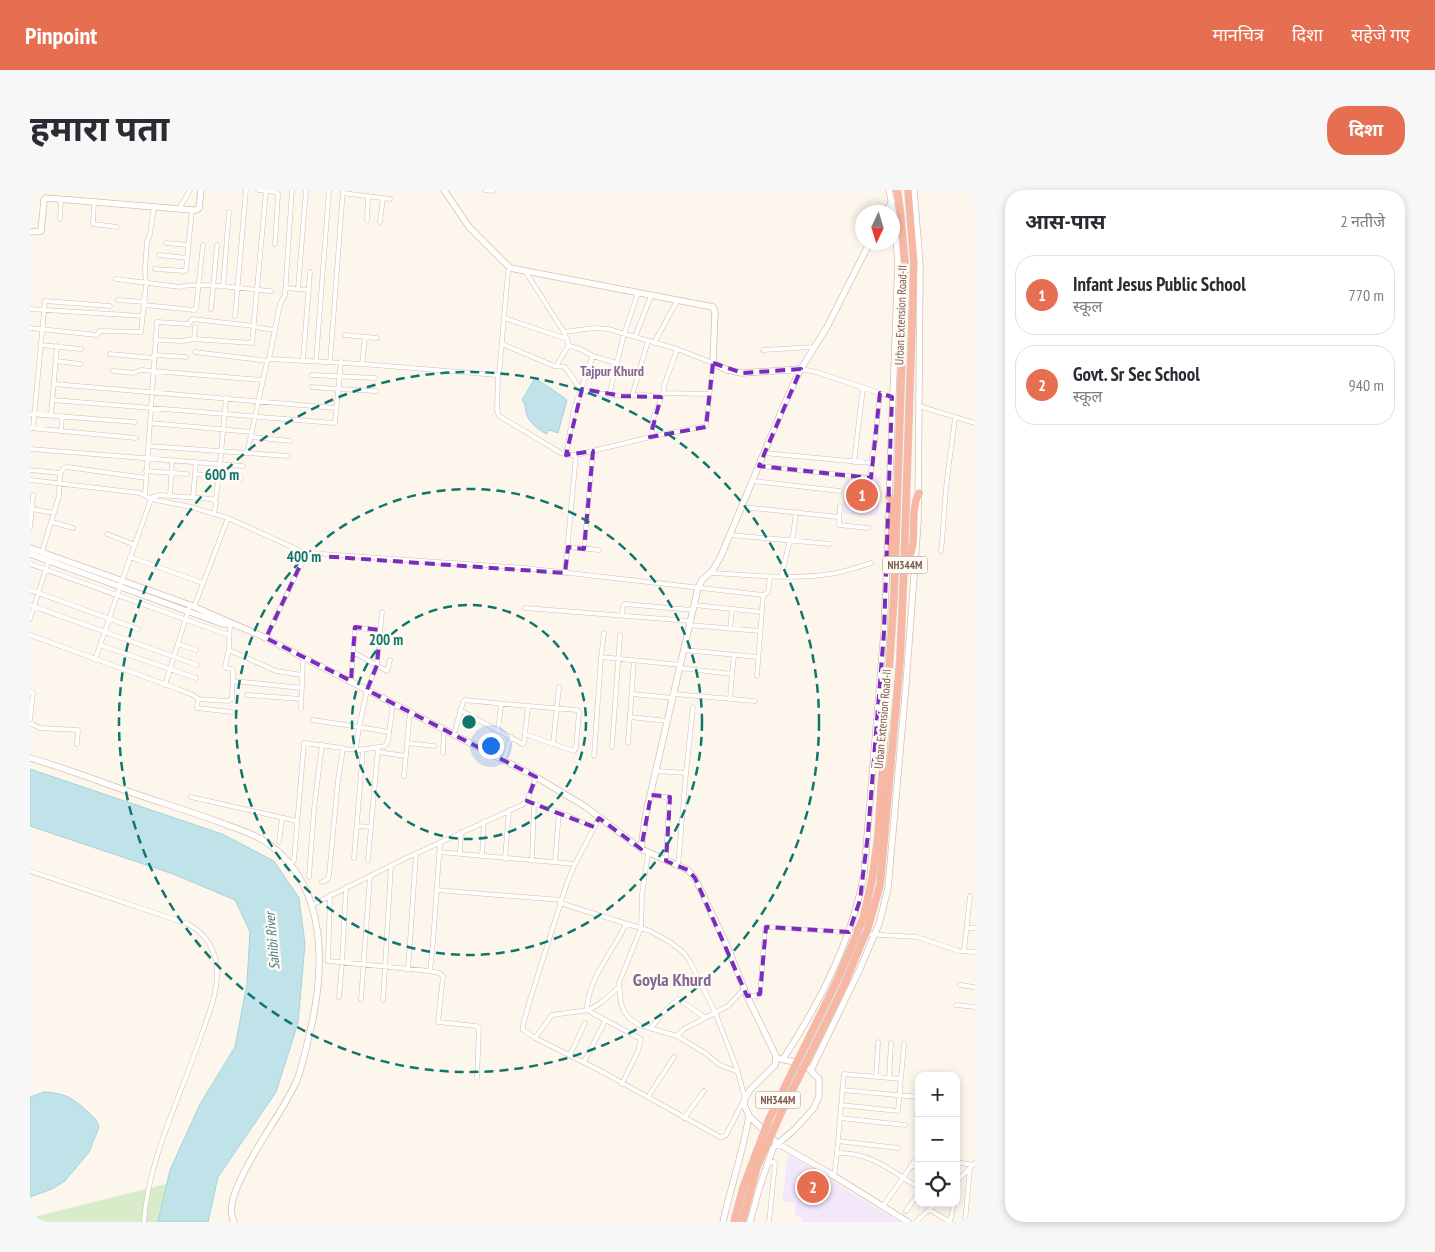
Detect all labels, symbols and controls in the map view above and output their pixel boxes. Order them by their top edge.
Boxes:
text: Pinpoint [25,20,97,51]
text: मानचित्र [1212,23,1264,46]
text: दिशा [1292,23,1323,46]
text: सहेजे गए [1351,23,1410,46]
text: हमारा पता [30,105,169,151]
button: दिशा [1327,106,1405,155]
north arrow [855,205,900,250]
text: आस-पास [1025,208,1105,235]
text: 2 नतीजे [1340,211,1385,231]
street label: Urban Extension Road-II [891,265,910,365]
text: Infant Jesus Public School [1073,272,1246,296]
text: 1 [1038,285,1046,305]
text: 770 m [1349,285,1384,305]
text: स्कूल [1073,296,1102,316]
district label: Tajpur Khurd [580,362,644,380]
text: Govt. Sr Sec School [1073,362,1200,386]
text: 2 [1038,375,1046,395]
text: 940 m [1349,375,1384,395]
text: स्कूल [1073,386,1102,406]
text: 600 m [205,465,239,484]
pin: 1 [846,476,878,514]
text: 400 m [287,547,321,566]
road number: NH344M [882,556,928,574]
text: 200 m [369,630,403,649]
street label: Urban Extension Road-II [871,668,894,769]
centre of rings [460,713,478,731]
your location [478,733,504,759]
water label: Sahibi River [260,909,283,971]
district label: Goyla Khurd [633,968,711,991]
map controls [915,1072,960,1207]
button: + [915,1072,960,1117]
road number: NH344M [756,1092,800,1108]
button: − [915,1117,960,1162]
button: locate [915,1162,960,1207]
pin: 2 [797,1168,829,1206]

